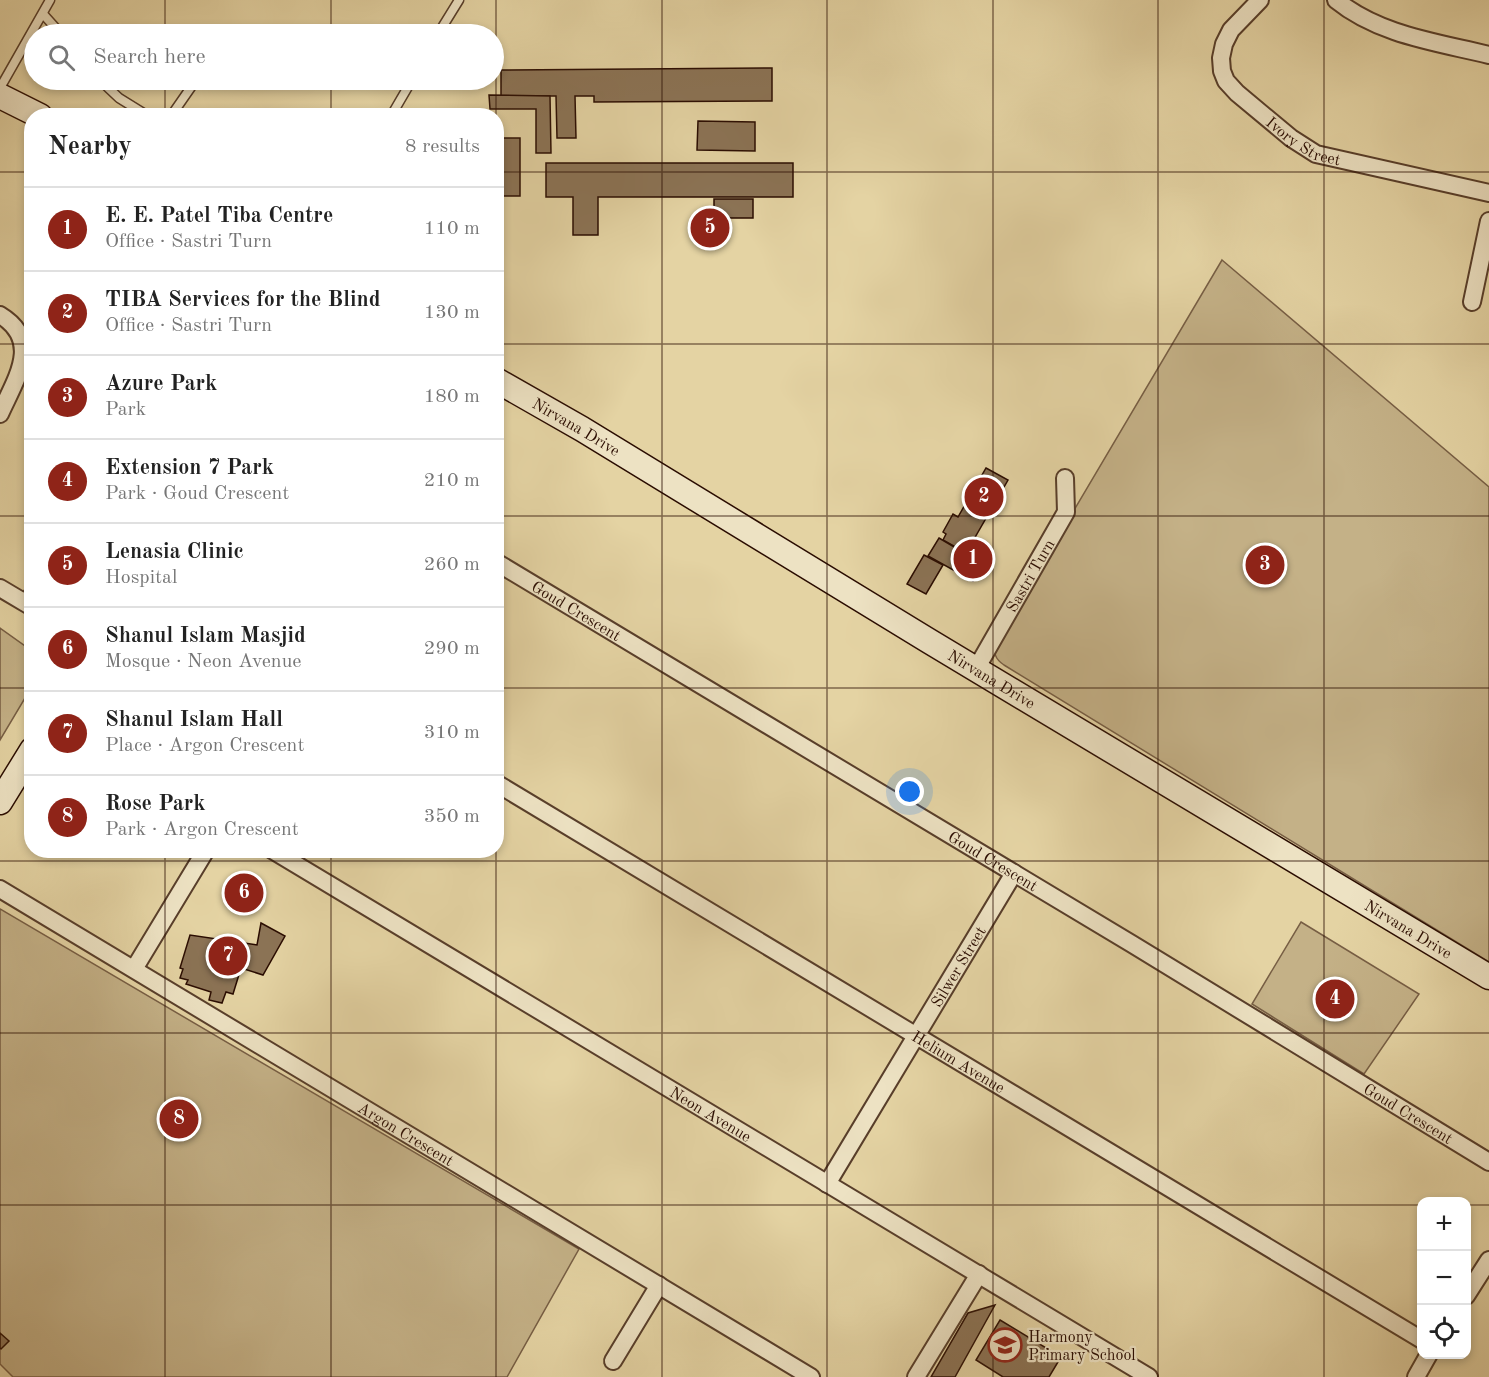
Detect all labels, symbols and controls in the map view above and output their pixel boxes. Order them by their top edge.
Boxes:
search box [24,24,504,90]
icon: search [45,41,78,74]
text: Search here [93,46,206,68]
street label: Ivory Street [1262,115,1342,169]
text: Nearby [48,134,132,160]
text: 8 results [405,137,480,157]
text: E. E. Patel Tiba Centre [105,205,333,227]
pin: 5 [690,206,730,250]
text: 1 [62,219,73,239]
text: 110 m [424,219,480,239]
text: Office · Sastri Turn [105,232,272,252]
text: TIBA Services for the Blind [105,289,381,311]
text: 2 [62,303,73,323]
text: 130 m [424,303,480,323]
text: Office · Sastri Turn [105,316,272,336]
text: Azure Park [105,373,217,395]
text: 3 [62,387,73,407]
text: 180 m [424,387,480,407]
street label: Nirvana Drive [529,396,622,460]
text: Park [105,400,146,420]
text: Extension 7 Park [105,457,274,479]
text: 4 [62,471,73,491]
text: 210 m [424,471,480,491]
pin: 2 [964,474,1004,520]
text: Park · Goud Crescent [105,484,289,504]
pin: 1 [954,536,992,582]
street label: Sastri Turn [1004,537,1059,615]
text: Lenasia Clinic [105,541,244,563]
pin: 3 [1246,542,1284,588]
text: 5 [62,555,73,575]
text: 260 m [424,555,480,575]
text: Hospital [105,568,177,588]
street label: Goud Crescent [528,579,623,645]
text: Shanul Islam Masjid [105,625,306,647]
text: 6 [62,639,73,659]
text: 290 m [424,639,480,659]
street label: Nirvana Drive [945,648,1037,713]
text: Mosque · Neon Avenue [105,652,302,672]
text: Shanul Islam Hall [105,709,283,731]
text: 7 [62,723,73,743]
text: 310 m [424,723,480,743]
text: Place · Argon Crescent [105,736,304,756]
your location [895,777,924,806]
text: Rose Park [105,793,206,815]
text: 8 [62,807,73,827]
text: 350 m [424,807,480,827]
text: Park · Argon Crescent [105,820,299,840]
street label: Goud Crescent [945,829,1040,895]
pin: 6 [224,870,264,916]
street label: Nirvana Drive [1361,898,1454,963]
street label: Silwer Street [929,924,990,1011]
pin: 7 [208,934,248,978]
pin: 4 [1316,976,1354,1022]
street label: Helium Avenue [908,1029,1007,1097]
street label: Goud Crescent [1360,1081,1455,1148]
street label: Neon Avenue [666,1085,753,1146]
pin: 8 [160,1096,198,1142]
street label: Argon Crescent [354,1100,456,1170]
map controls [1417,1197,1471,1359]
button: + [1417,1197,1471,1251]
button: − [1417,1251,1471,1305]
button: locate [1417,1305,1471,1359]
school or university icon: Harmony Primary School [987,1327,1023,1363]
place label: Harmony Primary School [1028,1330,1136,1364]

